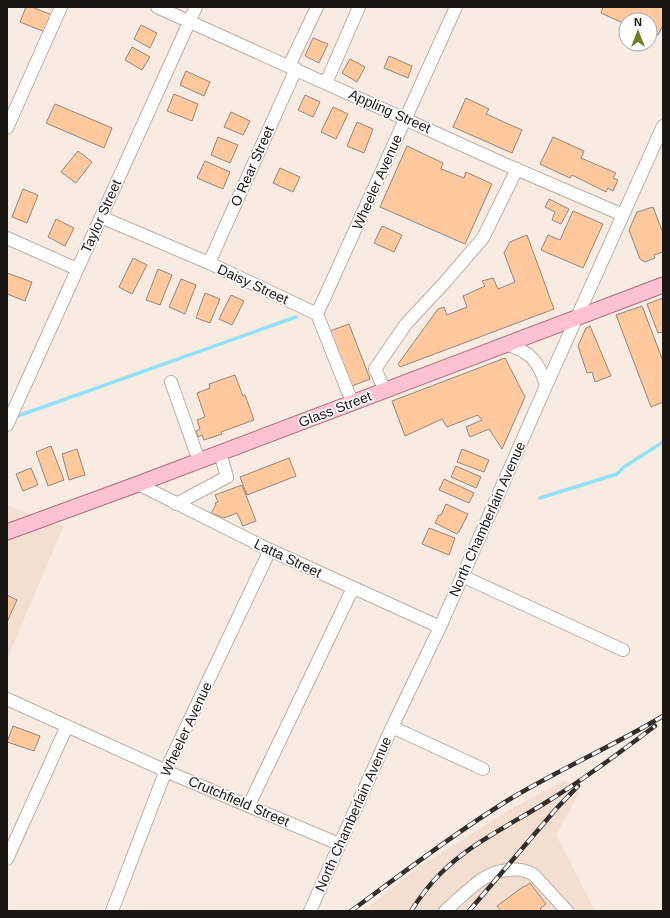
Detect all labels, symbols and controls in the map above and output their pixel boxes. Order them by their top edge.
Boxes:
north arrow [618,12,658,52]
text: N [634,16,642,28]
street label: Appling Street [347,86,434,136]
street label: O Rear Street [227,123,277,209]
street label: Wheeler Avenue [349,132,405,232]
street label: Taylor Street [78,177,124,255]
street label: Daisy Street [215,261,291,307]
street label: Glass Street [296,388,374,430]
street label: North Chamberlain Avenue [446,439,529,599]
street label: Latta Street [252,535,324,581]
street label: Wheeler Avenue [157,679,215,779]
street label: North Chamberlain Avenue [312,734,395,894]
street label: Crutchfield Street [186,773,292,830]

